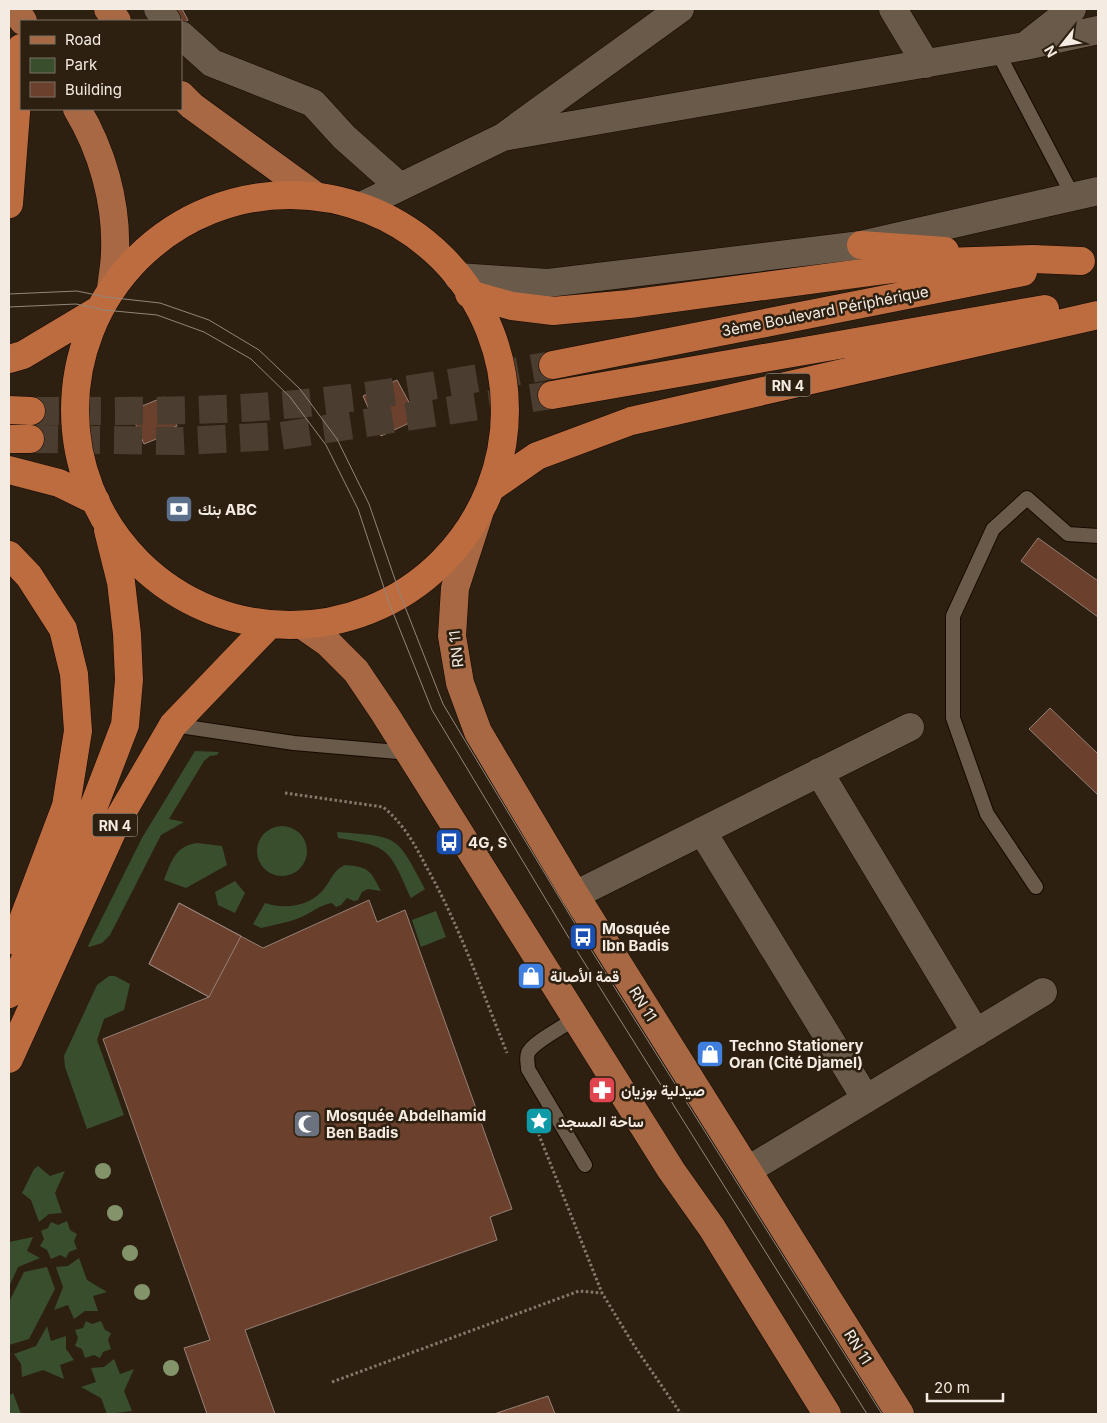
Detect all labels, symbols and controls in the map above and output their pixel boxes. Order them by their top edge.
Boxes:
legend [20,20,182,110]
north arrow [1037,20,1087,70]
text: Road [65,30,101,49]
text: N [1040,43,1060,61]
text: Park [65,55,98,74]
text: Building [65,80,122,99]
street label: 3ème Boulevard Périphérique [720,282,930,340]
road number: RN 4 [766,374,810,396]
bank icon: بنك ABC [164,494,194,524]
place label: بنك ABC [198,500,257,519]
street label: RN 11 [445,629,467,669]
road number: RN 4 [92,814,138,836]
bus stop icon: 4G, S [434,827,464,857]
place label: 4G, S [468,833,508,852]
place label: Mosquée Ibn Badis [602,919,670,955]
bus stop icon: Mosquée Ibn Badis [568,922,598,952]
shop icon: قمة الأصالة [516,961,546,991]
place label: قمة الأصالة [550,967,619,986]
street label: RN 11 [625,983,661,1025]
place label: Techno Stationery Oran (Cité Djamel) [729,1036,864,1072]
shop icon: Techno Stationery Oran (Cité Djamel) [695,1039,725,1069]
pharmacy icon: صيدلية بوزيان [587,1075,617,1105]
place label: صيدلية بوزيان [621,1081,705,1100]
place label: Mosquée Abdelhamid Ben Badis [326,1106,486,1142]
place icon: ساحة المسجد [524,1106,554,1136]
mosque icon: Mosquée Abdelhamid Ben Badis [292,1109,322,1139]
place label: ساحة المسجد [558,1112,644,1131]
street label: RN 11 [840,1326,876,1368]
scale bar [927,1370,1003,1402]
text: 20 m [934,1378,970,1397]

